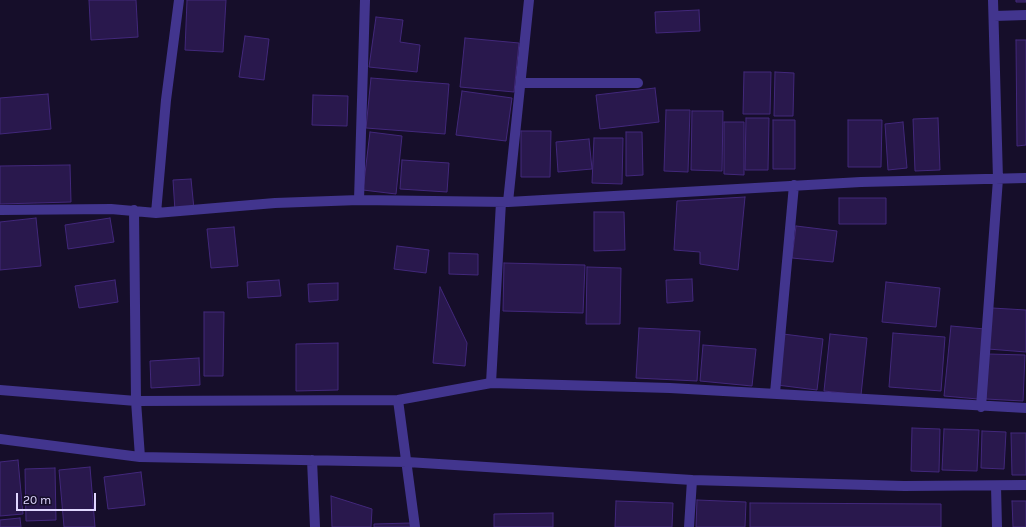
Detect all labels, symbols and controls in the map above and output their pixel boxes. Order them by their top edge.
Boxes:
scale bar [18,485,98,511]
text: 20 m [23,493,51,507]

